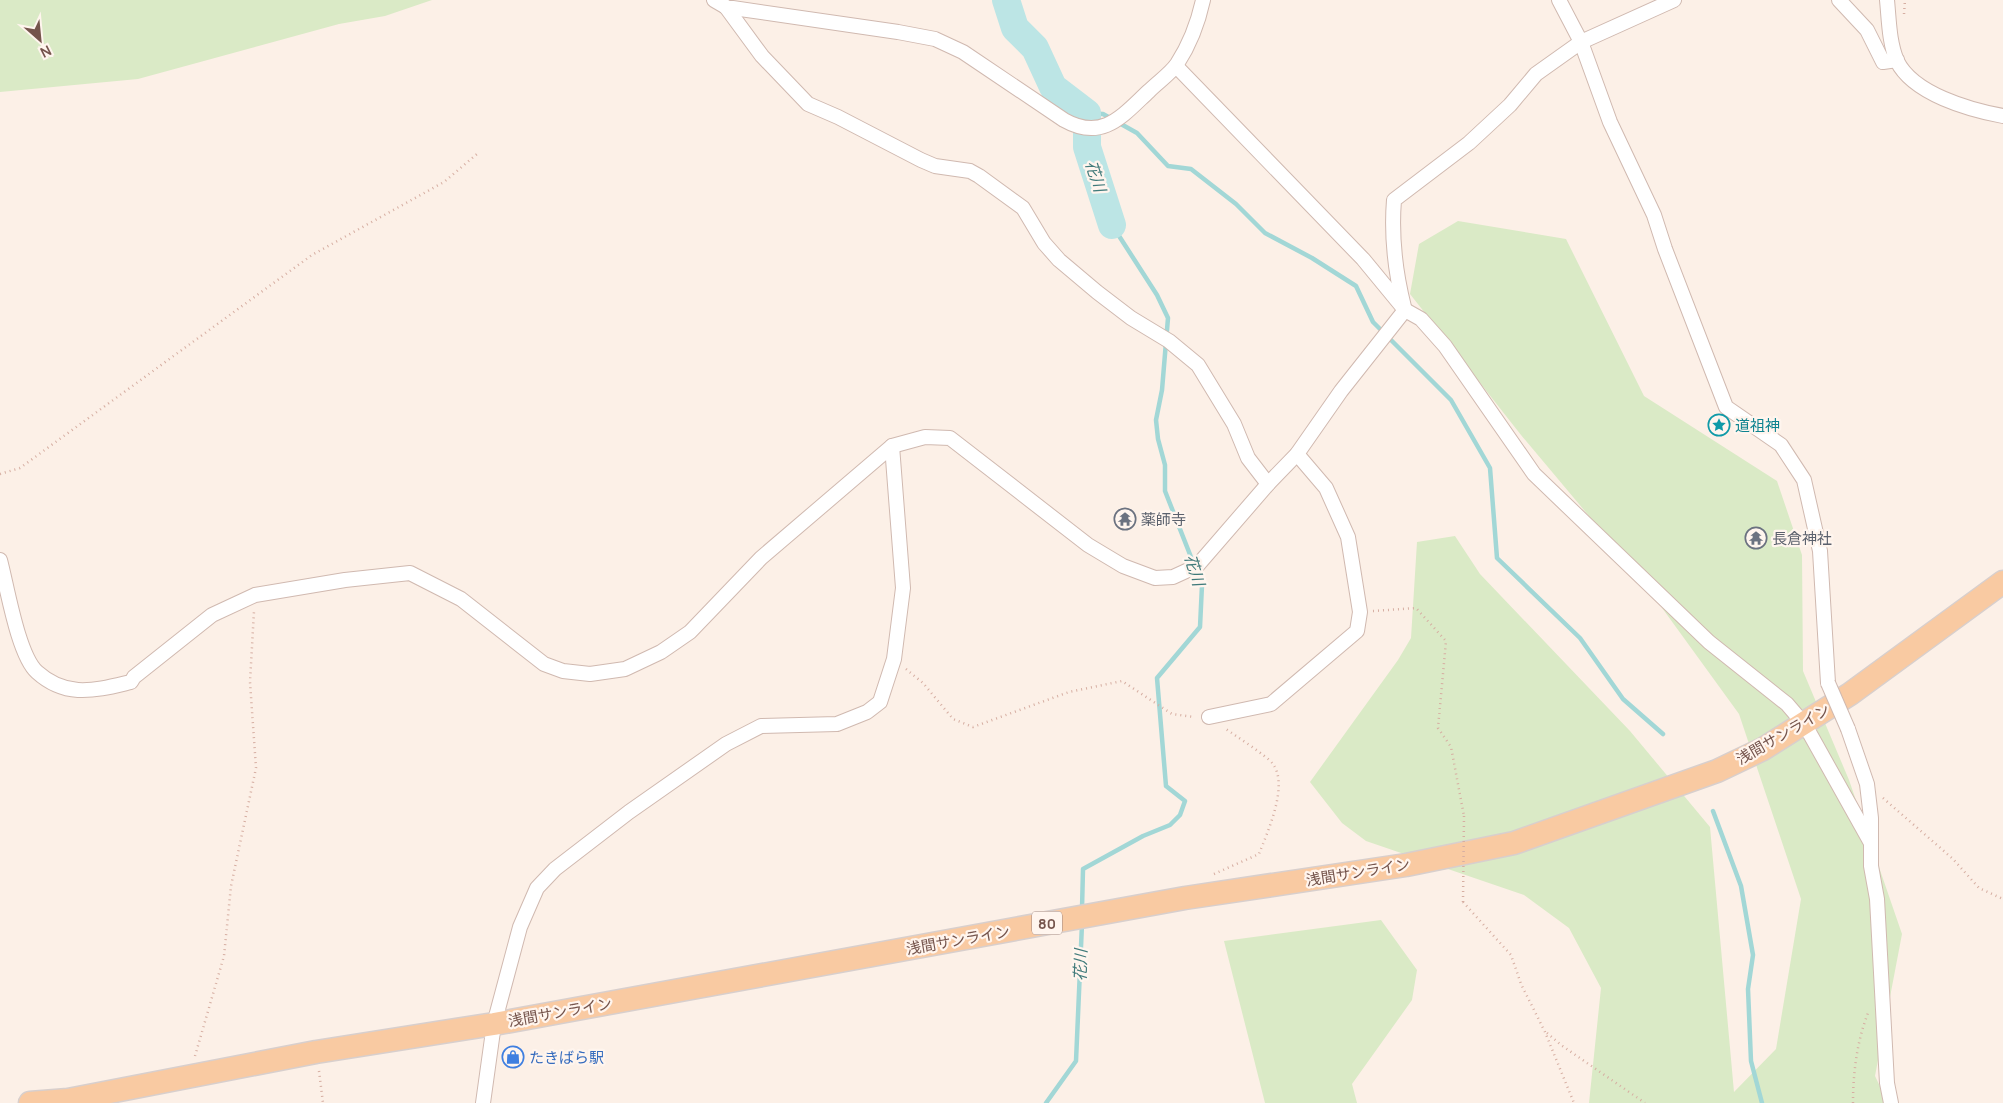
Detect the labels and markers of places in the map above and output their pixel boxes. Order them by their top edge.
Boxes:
place icon: 道祖神 [1707,413,1731,437]
place label: 道祖神 [1735,415,1780,436]
temple icon: 薬師寺 [1113,507,1137,531]
place label: 薬師寺 [1141,509,1186,530]
temple icon: 長倉神社 [1744,526,1768,550]
place label: 長倉神社 [1772,528,1832,549]
shop icon: たきばら駅 [501,1045,525,1069]
place label: たきばら駅 [529,1047,604,1068]

